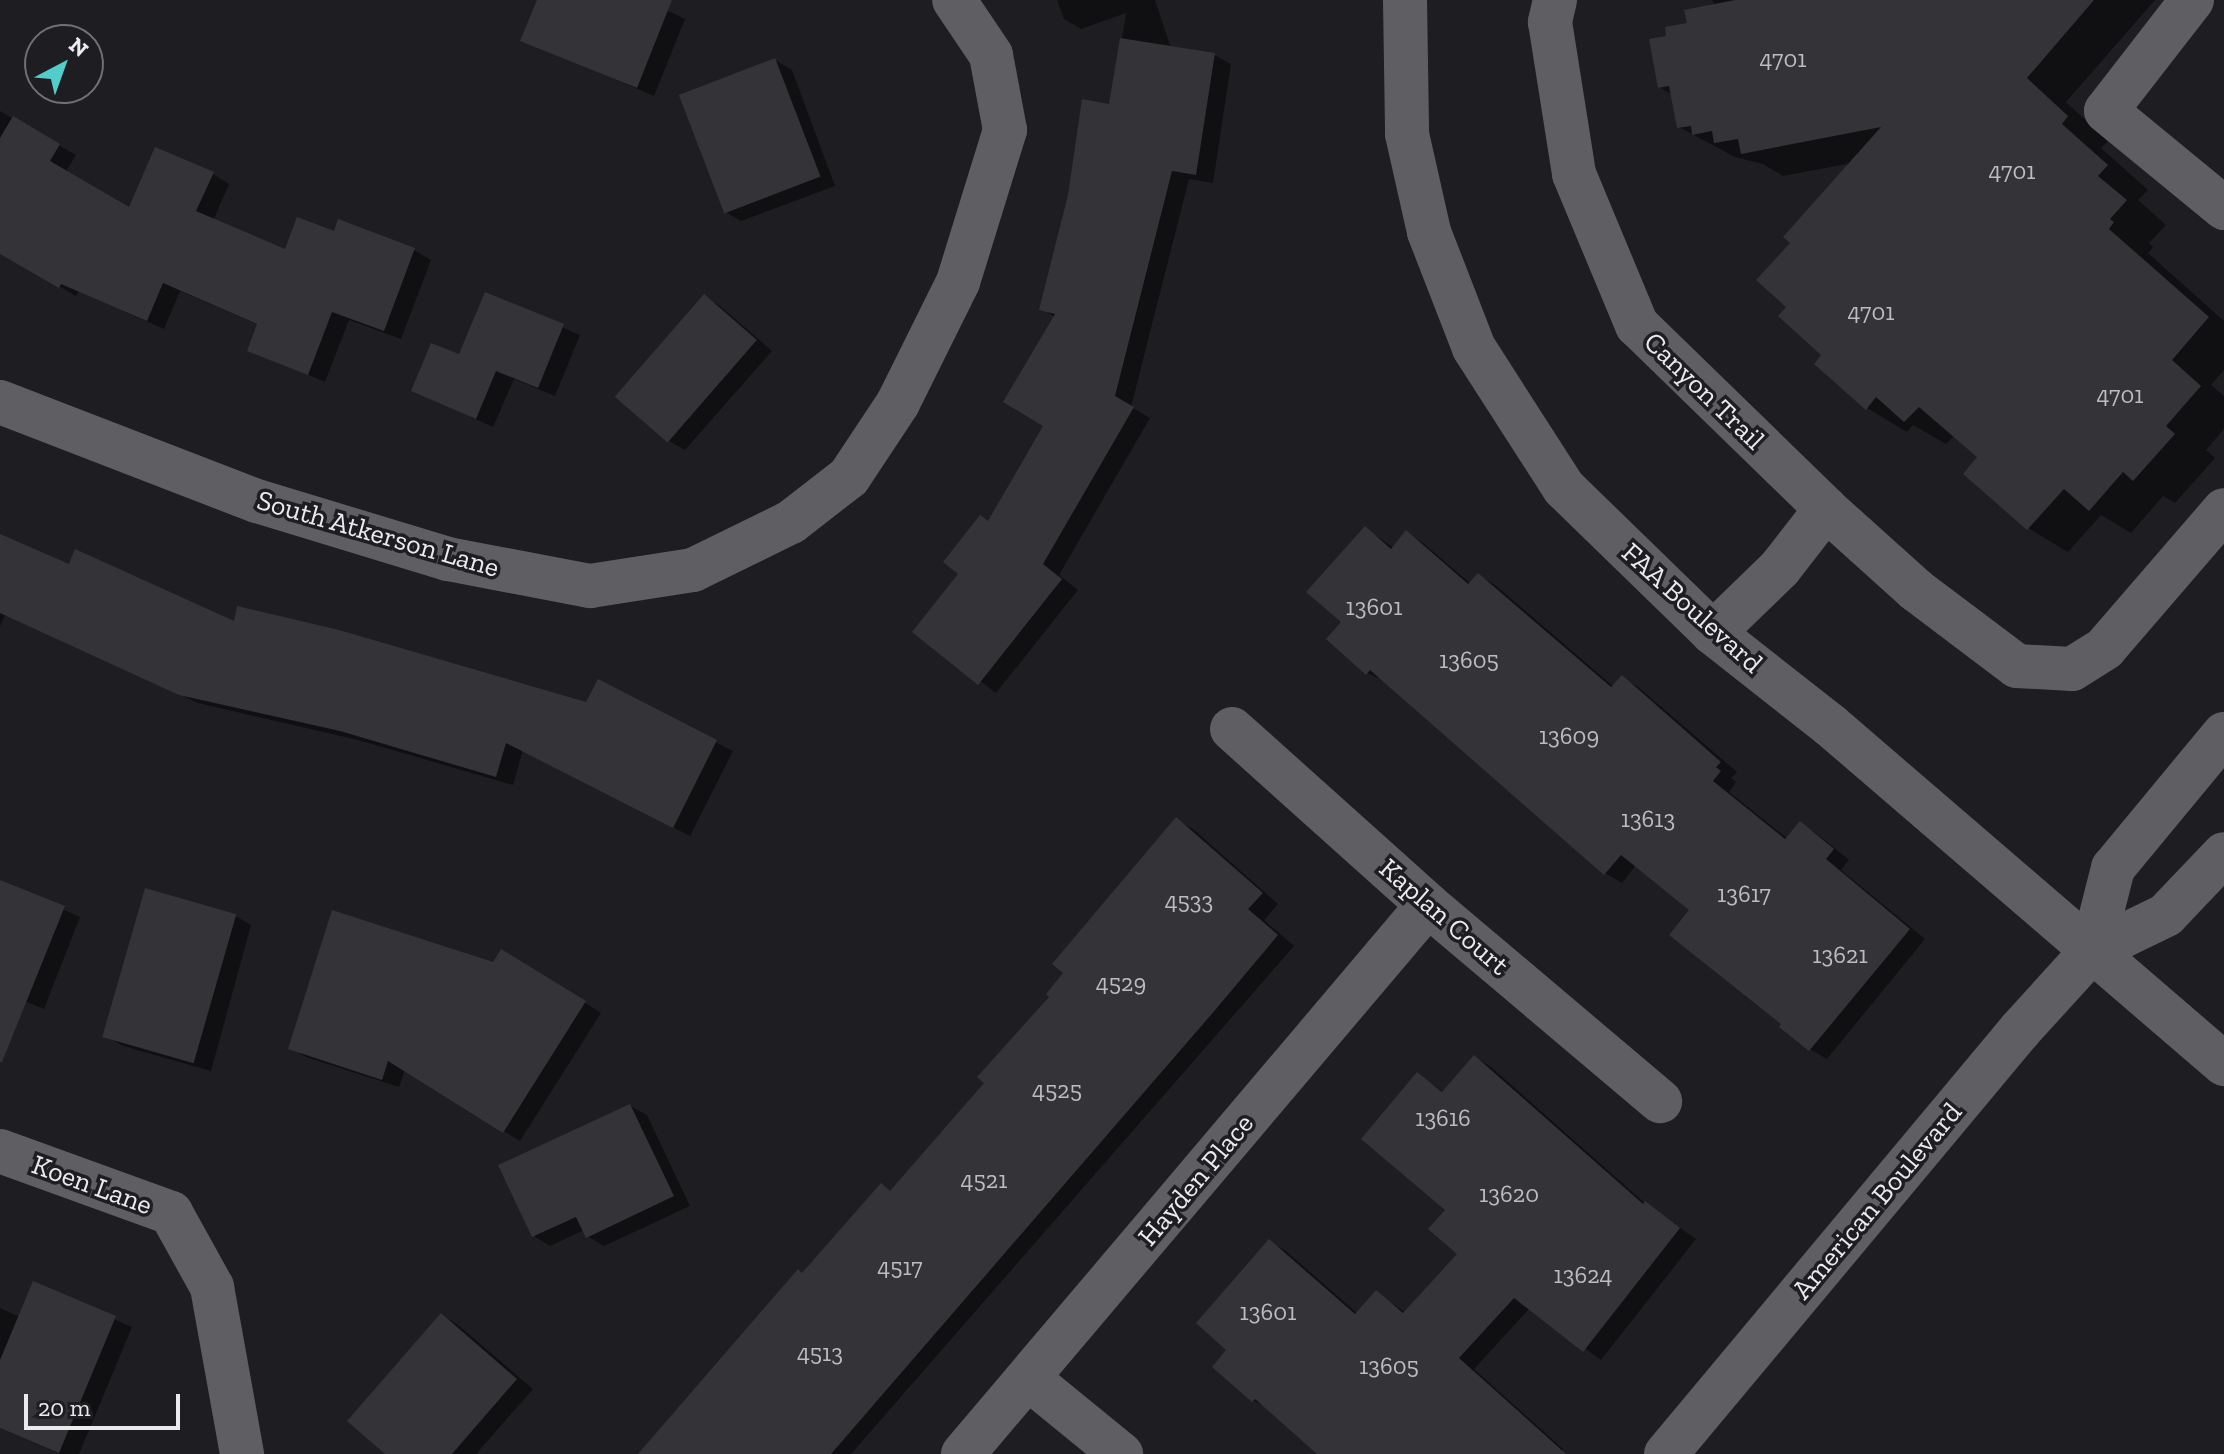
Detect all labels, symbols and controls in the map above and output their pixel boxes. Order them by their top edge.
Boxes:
north arrow [24,24,104,104]
text: N [64,31,94,63]
house number: 4701 [1760,45,1806,73]
house number: 4701 [1989,157,2035,185]
house number: 4701 [1848,298,1894,326]
street label: Canyon Trail [1636,325,1772,457]
house number: 4701 [2097,381,2143,409]
street label: South Atkerson Lane [252,483,504,585]
street label: FAA Boulevard [1614,536,1770,680]
house number: 13601 [1346,593,1402,621]
house number: 13605 [1439,646,1499,674]
house number: 13609 [1539,722,1599,750]
house number: 13613 [1621,805,1675,833]
street label: Kaplan Court [1372,852,1516,982]
house number: 13617 [1717,880,1771,908]
house number: 4533 [1165,887,1213,915]
house number: 13621 [1812,941,1868,969]
house number: 4529 [1096,969,1146,997]
house number: 4525 [1032,1076,1082,1104]
street label: American Boulevard [1785,1096,1969,1306]
house number: 13616 [1415,1104,1471,1132]
street label: Hayden Place [1131,1107,1261,1253]
street label: Koen Lane [27,1148,157,1222]
house number: 4521 [961,1166,1007,1194]
house number: 13620 [1479,1180,1539,1208]
house number: 4517 [877,1253,923,1281]
house number: 13624 [1553,1261,1613,1289]
house number: 13601 [1240,1298,1296,1326]
house number: 4513 [797,1339,843,1367]
house number: 13605 [1359,1352,1419,1380]
scale bar [28,1378,184,1428]
text: 20 m [38,1393,90,1422]

